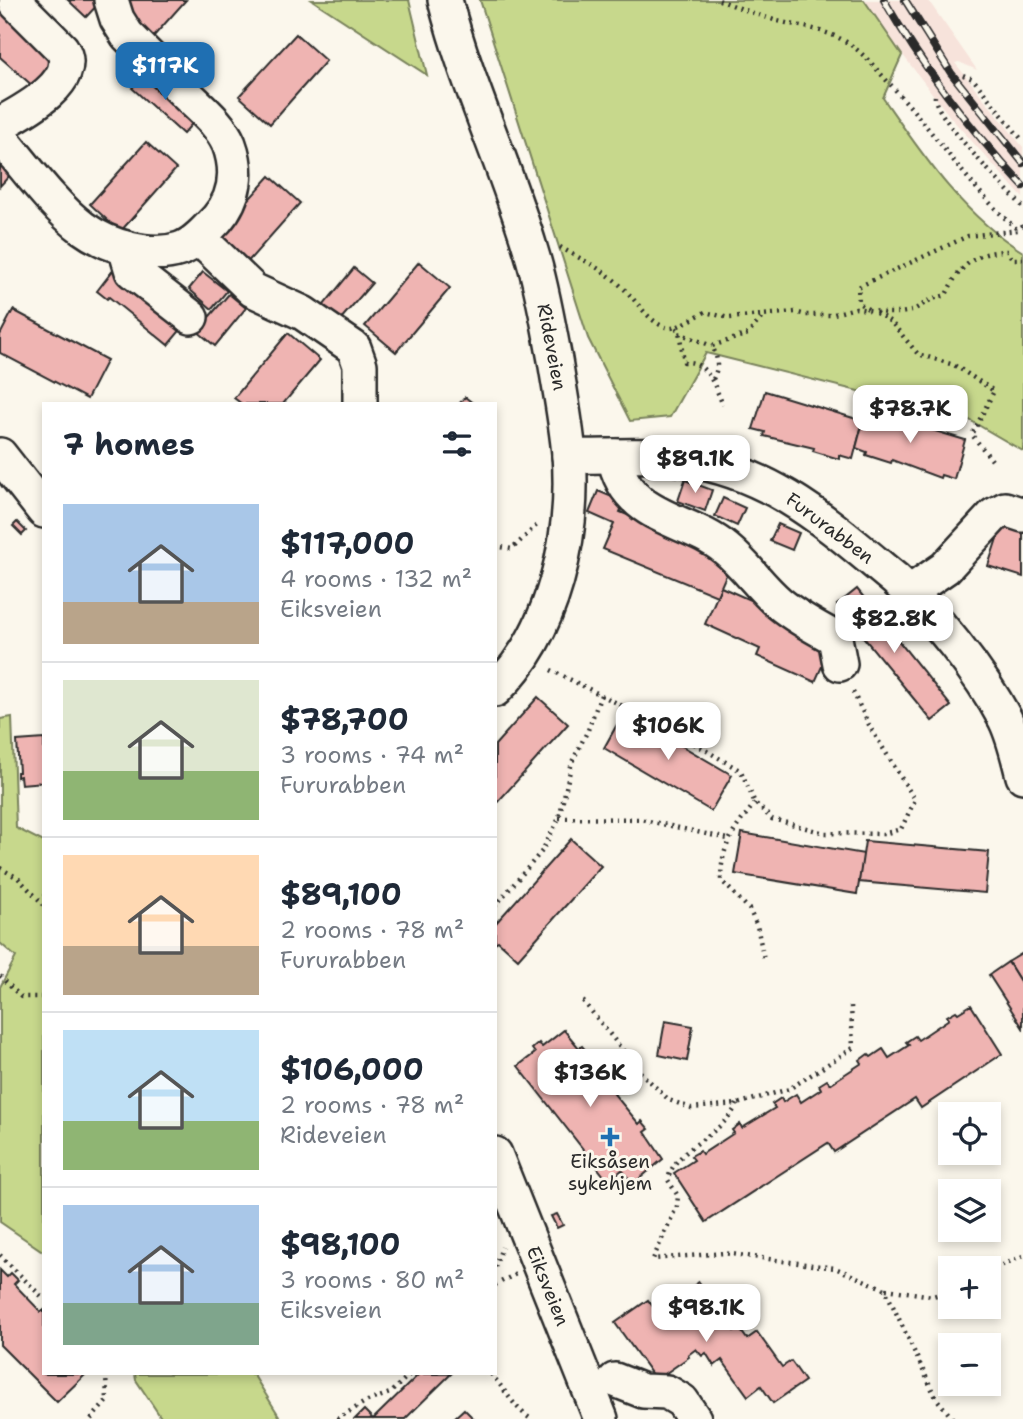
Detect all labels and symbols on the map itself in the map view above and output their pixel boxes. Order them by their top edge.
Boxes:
pin: $117K [116,42,214,102]
street label: Rideveien [531,301,573,393]
pin: $78.7K [853,386,967,445]
pin: $89.1K [638,435,752,495]
street label: Fururabben [781,487,879,569]
pin: $82.8K [837,596,951,655]
pin: $106K [619,702,717,762]
pin: $136K [541,1050,639,1109]
marker: Eiksåsen sykehjem [600,1127,620,1147]
place label: Eiksåsen sykehjem [568,1149,652,1196]
street label: Eiksveien [521,1242,575,1330]
pin: $98.1K [649,1284,763,1344]

